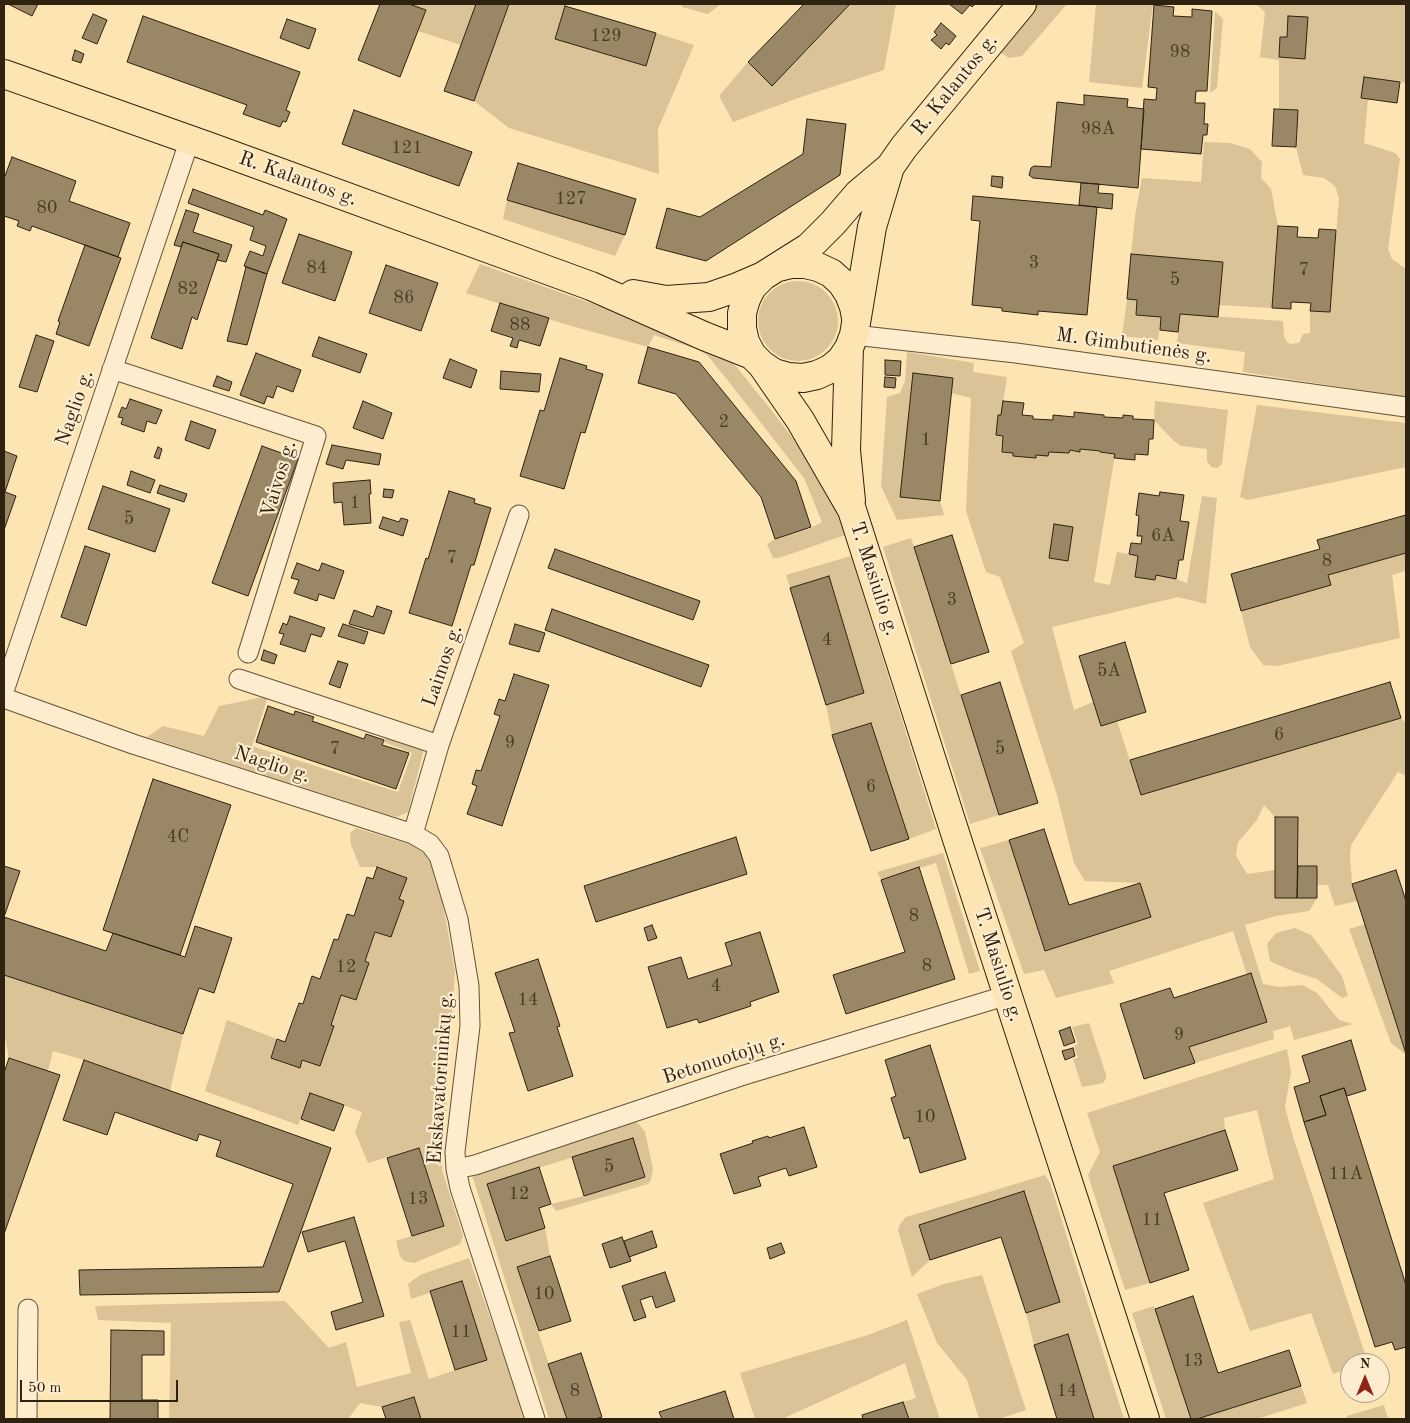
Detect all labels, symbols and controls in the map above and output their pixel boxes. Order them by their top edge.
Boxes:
house number: 129 [590,25,622,47]
street label: R. Kalantos g. [907,29,1003,141]
house number: 98 [1170,41,1190,63]
house number: 98A [1081,118,1115,140]
house number: 121 [391,137,423,159]
street label: R. Kalantos g. [236,146,360,212]
house number: 127 [555,188,587,210]
house number: 80 [37,197,57,219]
house number: 3 [1029,252,1039,274]
house number: 84 [307,257,327,279]
house number: 7 [1299,259,1309,281]
house number: 5 [1170,269,1180,291]
house number: 82 [178,278,198,300]
house number: 86 [394,287,414,309]
house number: 88 [510,314,530,336]
street label: M. Gimbutienės g. [1055,323,1213,369]
street label: Naglio g. [51,367,99,449]
house number: 2 [719,411,729,433]
house number: 1 [921,429,931,451]
street label: Vaivos g. [256,438,302,520]
house number: 1 [350,492,360,514]
house number: 5 [124,508,134,530]
street label: T. Masiulio g. [844,519,904,639]
house number: 6A [1151,525,1175,547]
house number: 7 [447,547,457,569]
house number: 8 [1322,550,1332,572]
house number: 3 [947,589,957,611]
street label: Laimos g. [418,622,468,710]
house number: 4 [822,629,832,651]
house number: 5A [1097,660,1121,682]
house number: 6 [1274,724,1284,746]
house number: 9 [505,732,515,754]
house number: 7 [330,738,340,760]
house number: 5 [995,738,1005,760]
street label: Naglio g. [231,741,313,789]
house number: 6 [866,776,876,798]
house number: 4C [167,826,189,848]
house number: 8 [909,905,919,927]
street label: T. Masiulio g. [968,905,1028,1025]
house number: 8 [922,955,932,977]
house number: 12 [336,956,356,978]
house number: 4 [711,975,721,997]
house number: 14 [518,989,538,1011]
street label: Ekskavatorininkų g. [423,991,459,1165]
house number: 9 [1174,1024,1184,1046]
street label: Betonuotojų g. [660,1028,788,1090]
house number: 10 [915,1106,935,1128]
house number: 5 [604,1156,614,1178]
house number: 11A [1329,1163,1363,1185]
house number: 12 [509,1183,529,1205]
house number: 13 [408,1188,428,1210]
house number: 11 [1142,1209,1162,1231]
house number: 10 [534,1283,554,1305]
house number: 11 [451,1321,471,1343]
house number: 13 [1183,1350,1203,1372]
north arrow [1340,1353,1390,1403]
text: N [1360,1357,1370,1371]
scale bar [22,1370,180,1402]
house number: 8 [570,1380,580,1402]
house number: 14 [1057,1380,1077,1402]
text: 50 m [28,1381,62,1396]

